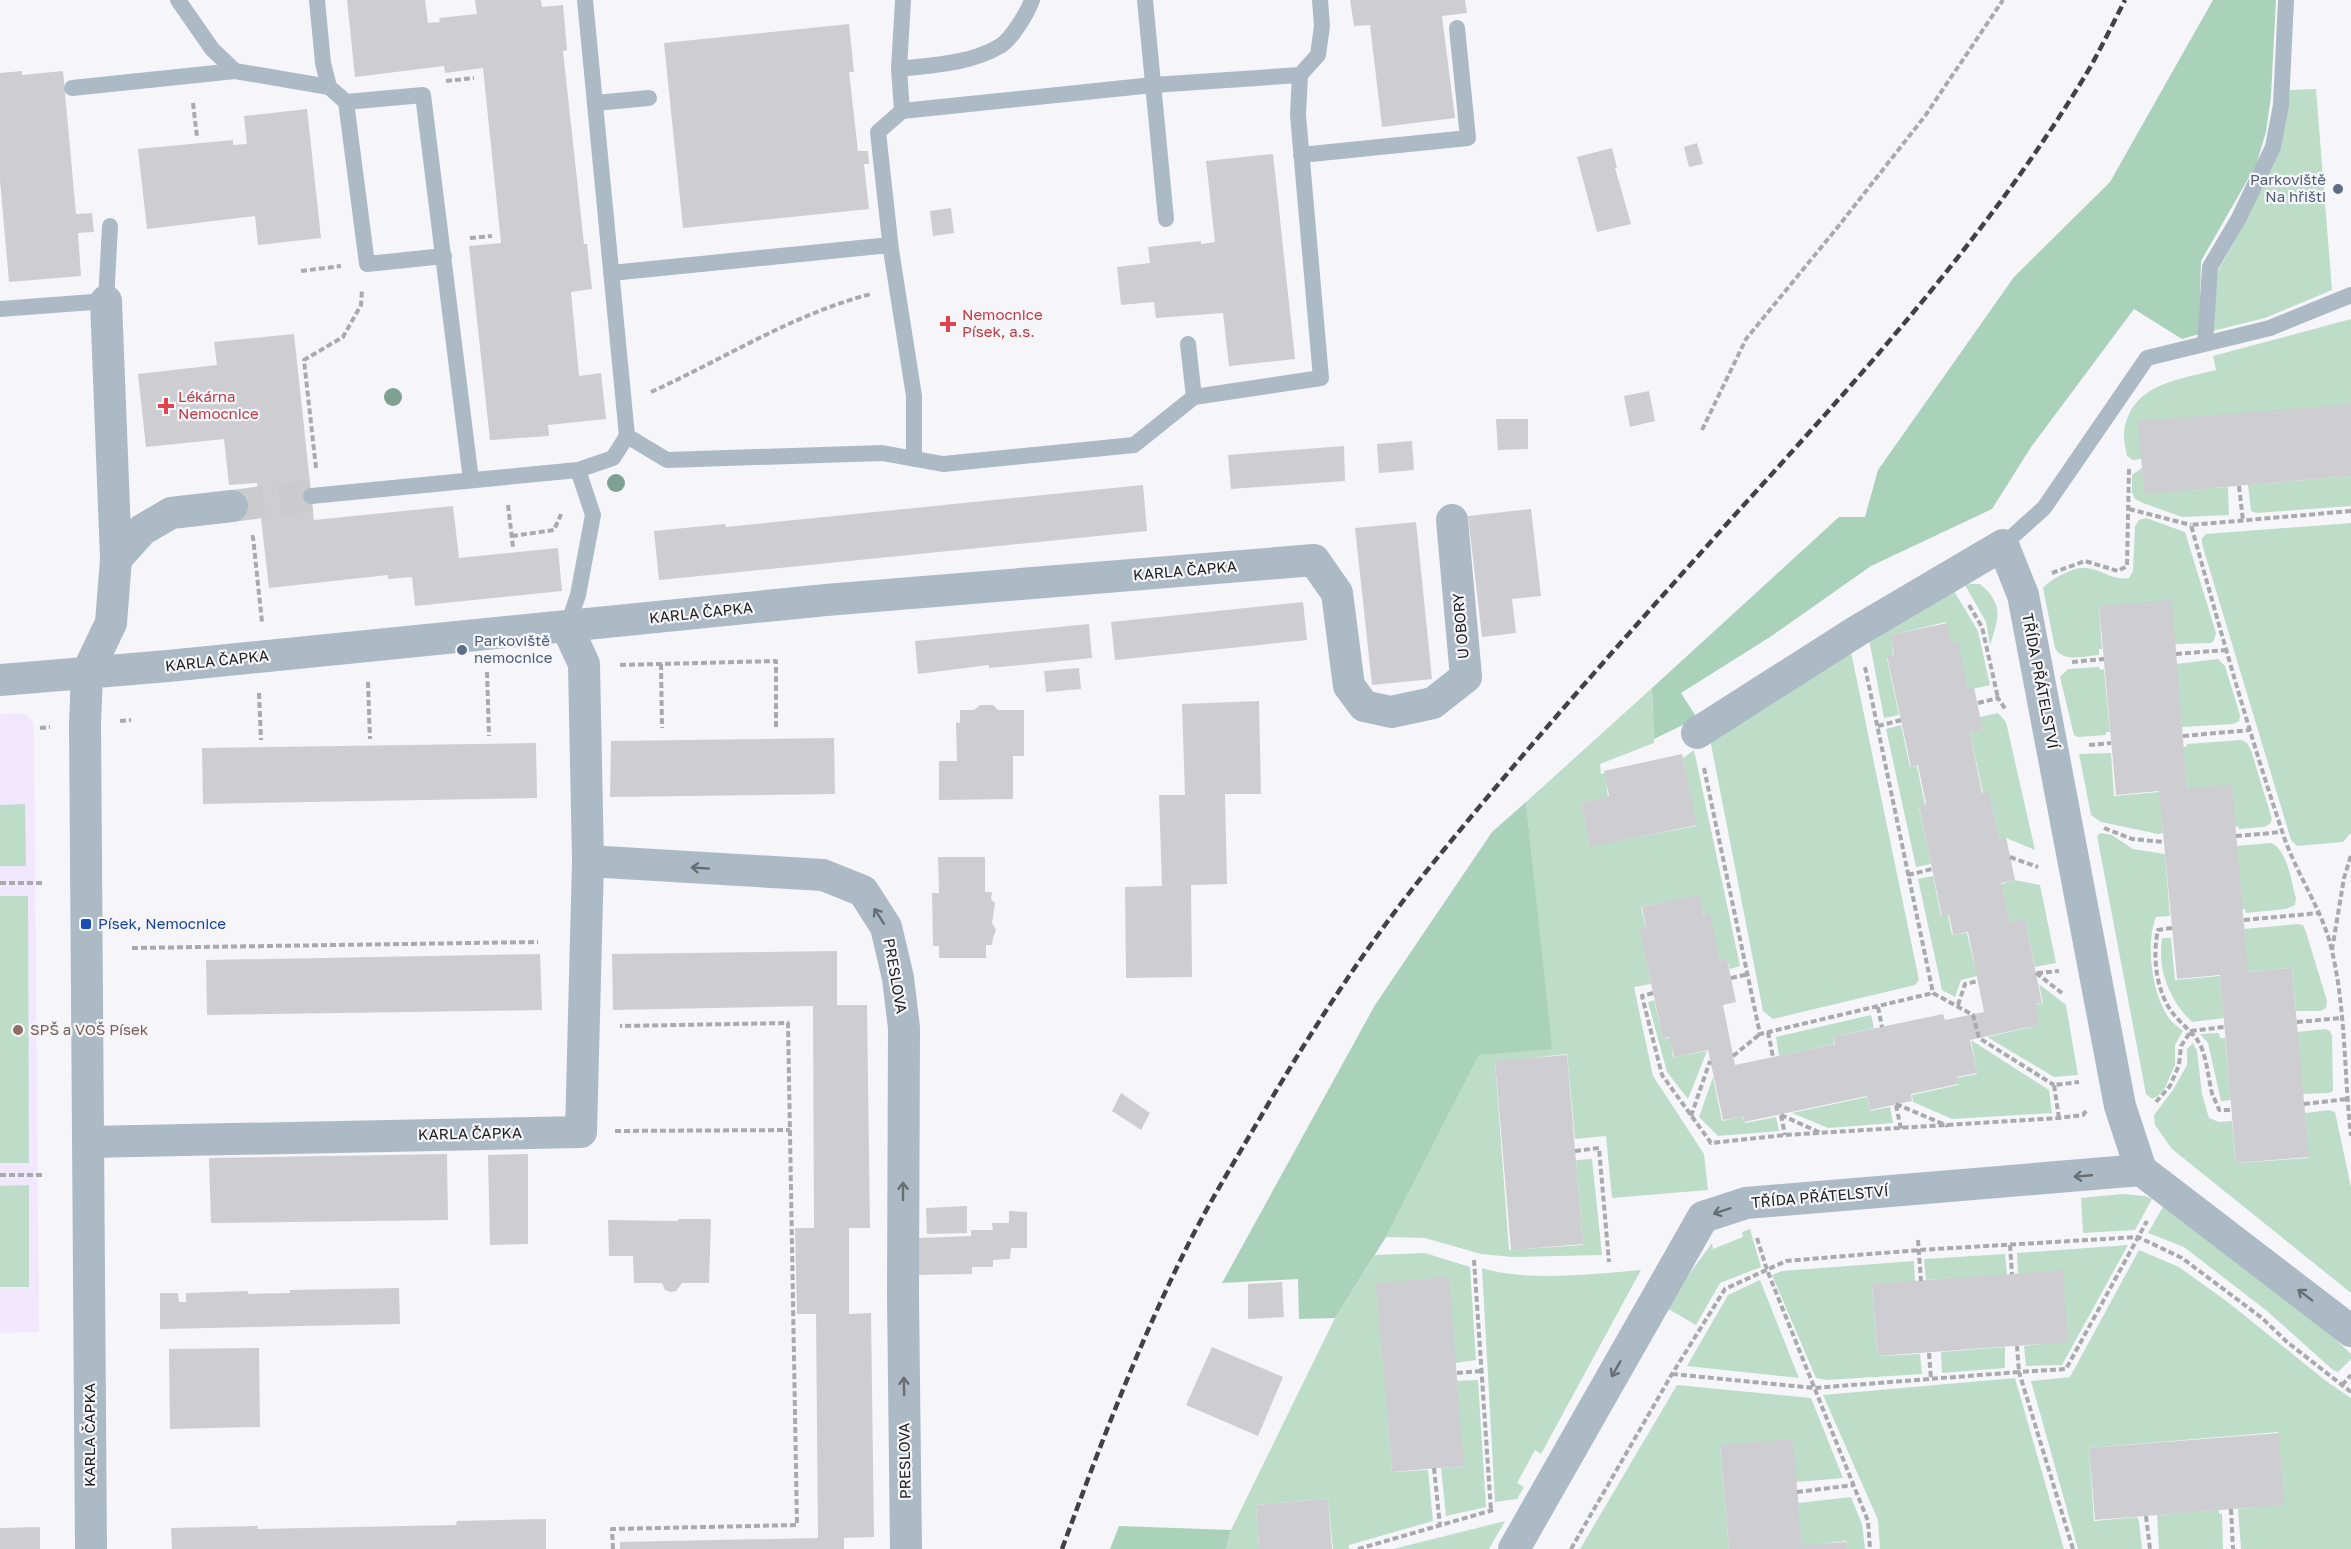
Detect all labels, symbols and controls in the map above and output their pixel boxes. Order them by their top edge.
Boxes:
place label: Parkoviště Na hřišti [2250,170,2326,205]
marker: Parkoviště Na hřišti [2331,182,2345,196]
place label: Nemocnice Písek, a.s. [962,305,1043,340]
marker: Nemocnice Písek, a.s. [939,315,957,333]
place label: Lékárna Nemocnice [178,387,259,422]
marker: Lékárna Nemocnice [159,399,173,413]
street label: KARLA ČAPKA [1132,556,1238,584]
street label: U OBORY [1448,592,1472,660]
street label: KARLA ČAPKA [648,598,754,626]
street label: TŘÍDA PŘÁTELSTVÍ [2019,611,2063,751]
place label: Parkoviště nemocnice [474,631,553,666]
marker: Parkoviště nemocnice [455,643,469,657]
street label: KARLA ČAPKA [164,646,270,674]
one-way arrow [691,862,711,873]
one-way arrow [872,907,885,924]
place label: Písek, Nemocnice [98,914,226,932]
marker: Písek, Nemocnice [79,917,93,931]
street label: PRESLOVA [880,937,911,1015]
place label: SPŠ a VOŠ Písek [30,1020,149,1038]
marker: SPŠ a VOŠ Písek [11,1023,25,1037]
street label: KARLA ČAPKA [418,1123,522,1143]
one-way arrow [2073,1171,2093,1182]
one-way arrow [897,1181,909,1201]
street label: TŘÍDA PŘÁTELSTVÍ [1751,1181,1891,1211]
one-way arrow [1713,1206,1732,1217]
one-way arrow [2297,1289,2313,1302]
one-way arrow [1610,1360,1622,1377]
one-way arrow [898,1376,910,1396]
street label: KARLA ČAPKA [80,1383,98,1487]
street label: PRESLOVA [894,1423,914,1499]

